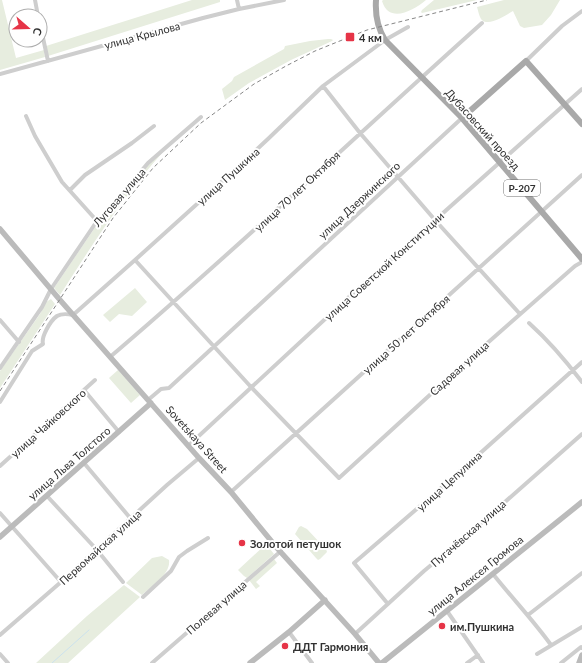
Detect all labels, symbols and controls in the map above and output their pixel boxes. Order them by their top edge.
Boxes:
north arrow [8,8,48,48]
street label: улица Крылова [103,19,181,51]
text: С [30,26,45,38]
marker: 4 км [344,31,356,43]
place label: 4 км [359,31,382,44]
street label: Дубасовский проезд [443,86,523,173]
street label: улица Пушкина [194,145,262,207]
street label: улица 70 лет Октября [252,148,342,234]
street label: улица Дзержинского [315,159,403,241]
street label: Луговая улица [89,165,148,230]
road number: Р-207 [504,180,540,196]
street label: улица Советской Конституции [322,209,446,323]
street label: улица 50 лет Октября [360,292,452,376]
street label: Садовая улица [427,338,491,398]
street label: улица Чайковского [8,386,88,460]
street label: Sovetskaya Street [163,403,231,475]
street label: улица Льва Толстого [25,424,113,502]
street label: улица Цепулина [414,448,484,514]
street label: Пугачёвская улица [428,497,508,569]
street label: Первомайская улица [56,507,144,587]
street label: улица Алексея Громова [425,532,525,618]
place label: Золотой петушок [250,537,341,550]
marker: Золотой петушок [237,538,247,548]
street label: Полевая улица [183,577,249,637]
place label: им.Пушкина [450,620,514,633]
marker: им.Пушкина [437,621,447,631]
place label: ДДТ Гармония [293,640,368,653]
marker: ДДТ Гармония [280,641,290,651]

